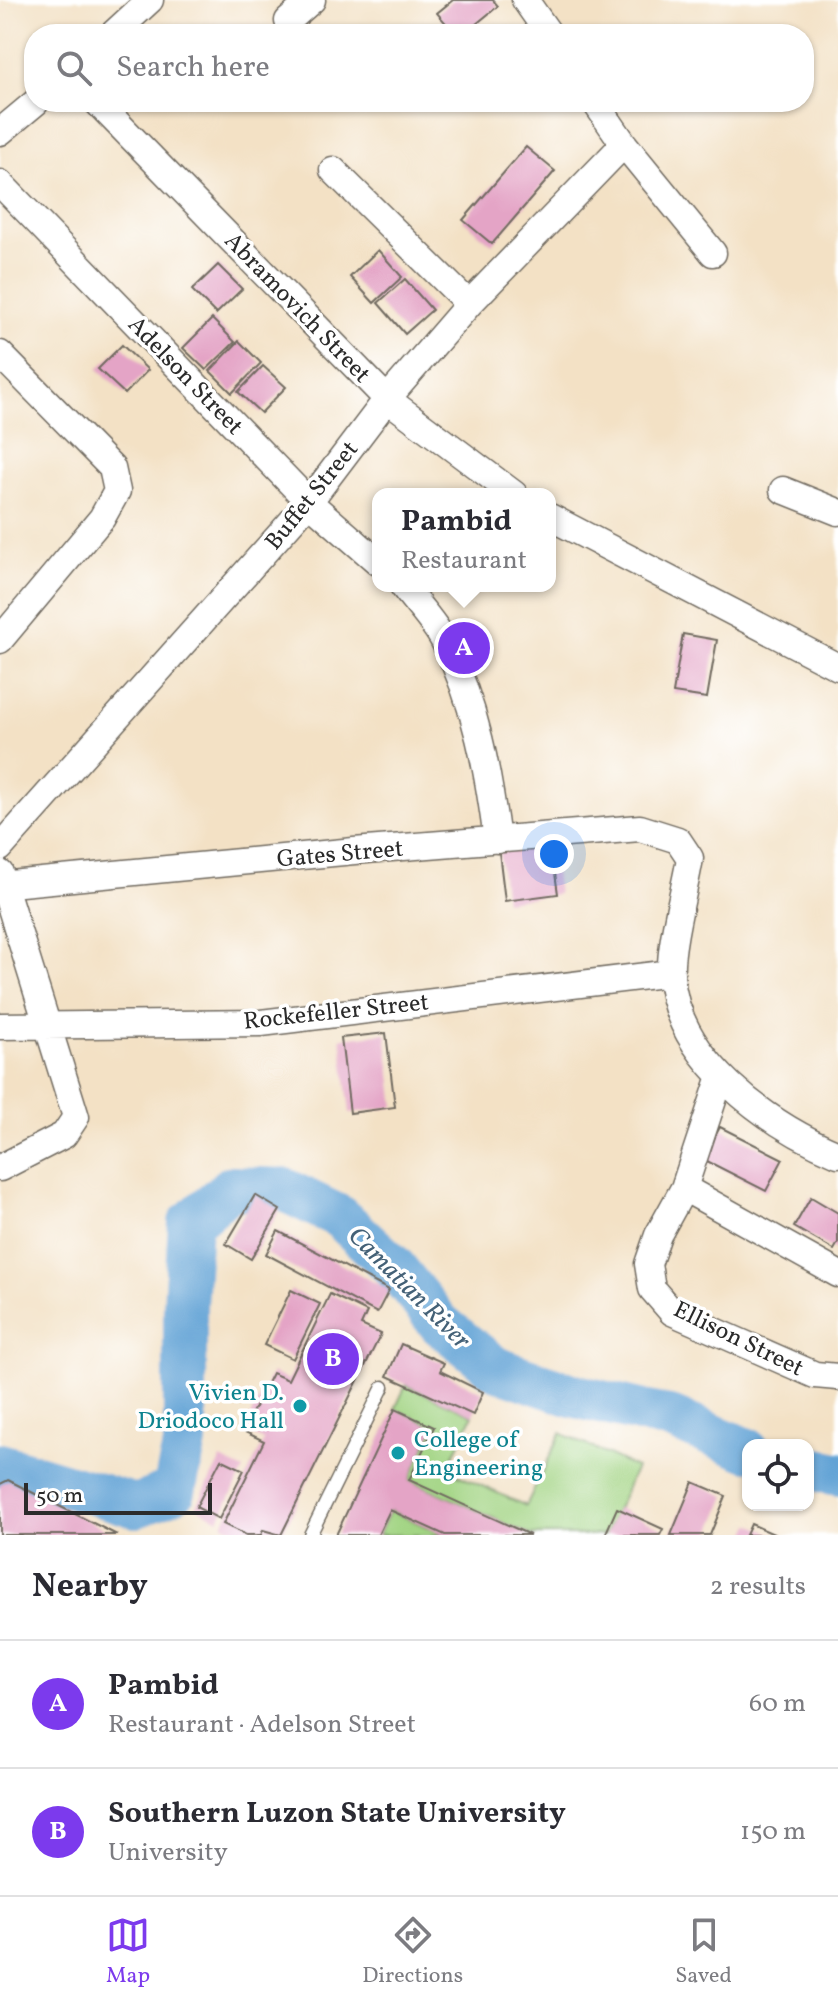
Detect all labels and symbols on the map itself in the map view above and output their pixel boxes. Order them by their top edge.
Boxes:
street label: Abramovich Street [216,225,378,391]
street label: Adelson Street [119,309,250,443]
street label: Buffet Street [258,434,367,558]
pin: A [438,618,490,678]
street label: Gates Street [276,833,405,877]
your location [534,834,574,874]
street label: Rockefeller Street [242,986,430,1040]
water label: Camatian River [339,1219,478,1358]
street label: Ellison Street [667,1294,809,1386]
pin: B [307,1329,359,1389]
place label: Vivien D. Driodoco Hall [137,1377,284,1439]
marker: Vivien D. Driodoco Hall [291,1397,309,1415]
place label: College of Engineering [414,1424,543,1486]
marker: College of Engineering [389,1444,407,1462]
scale bar [24,1479,212,1515]

